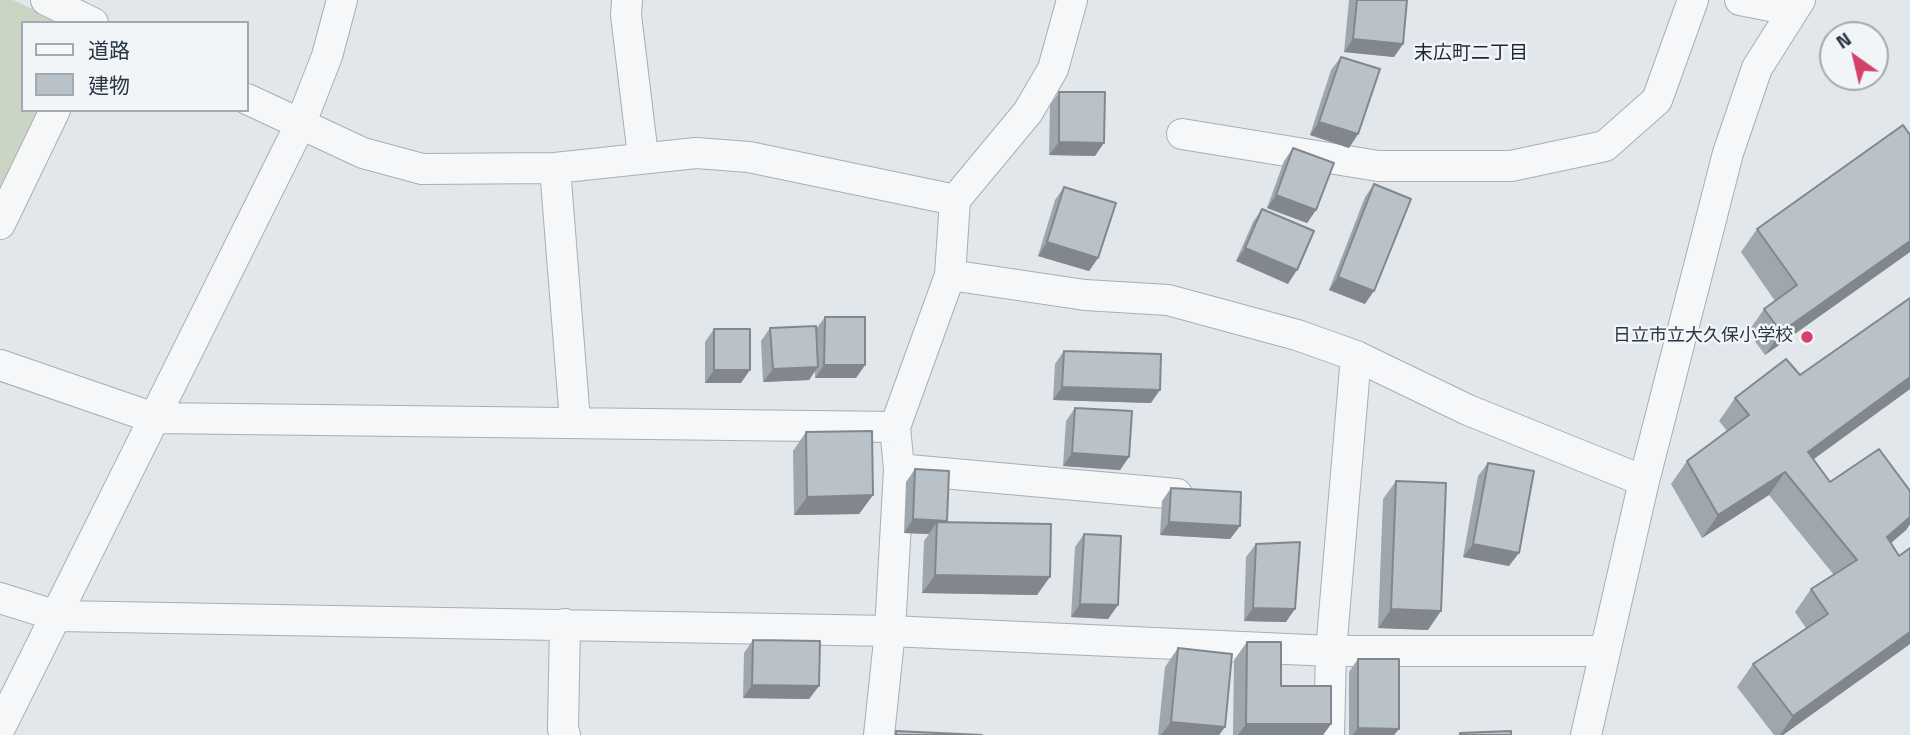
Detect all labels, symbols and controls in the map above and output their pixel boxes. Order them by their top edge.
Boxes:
legend [21,21,248,112]
north arrow [1819,21,1889,91]
text: N [1830,24,1857,56]
text: 道路 [88,34,130,66]
district label: 末広町二丁目 [1414,43,1528,65]
text: 建物 [88,69,130,101]
place label: 日立市立大久保小学校 [1613,326,1793,348]
marker: 日立市立大久保小学校 [1799,329,1815,345]

